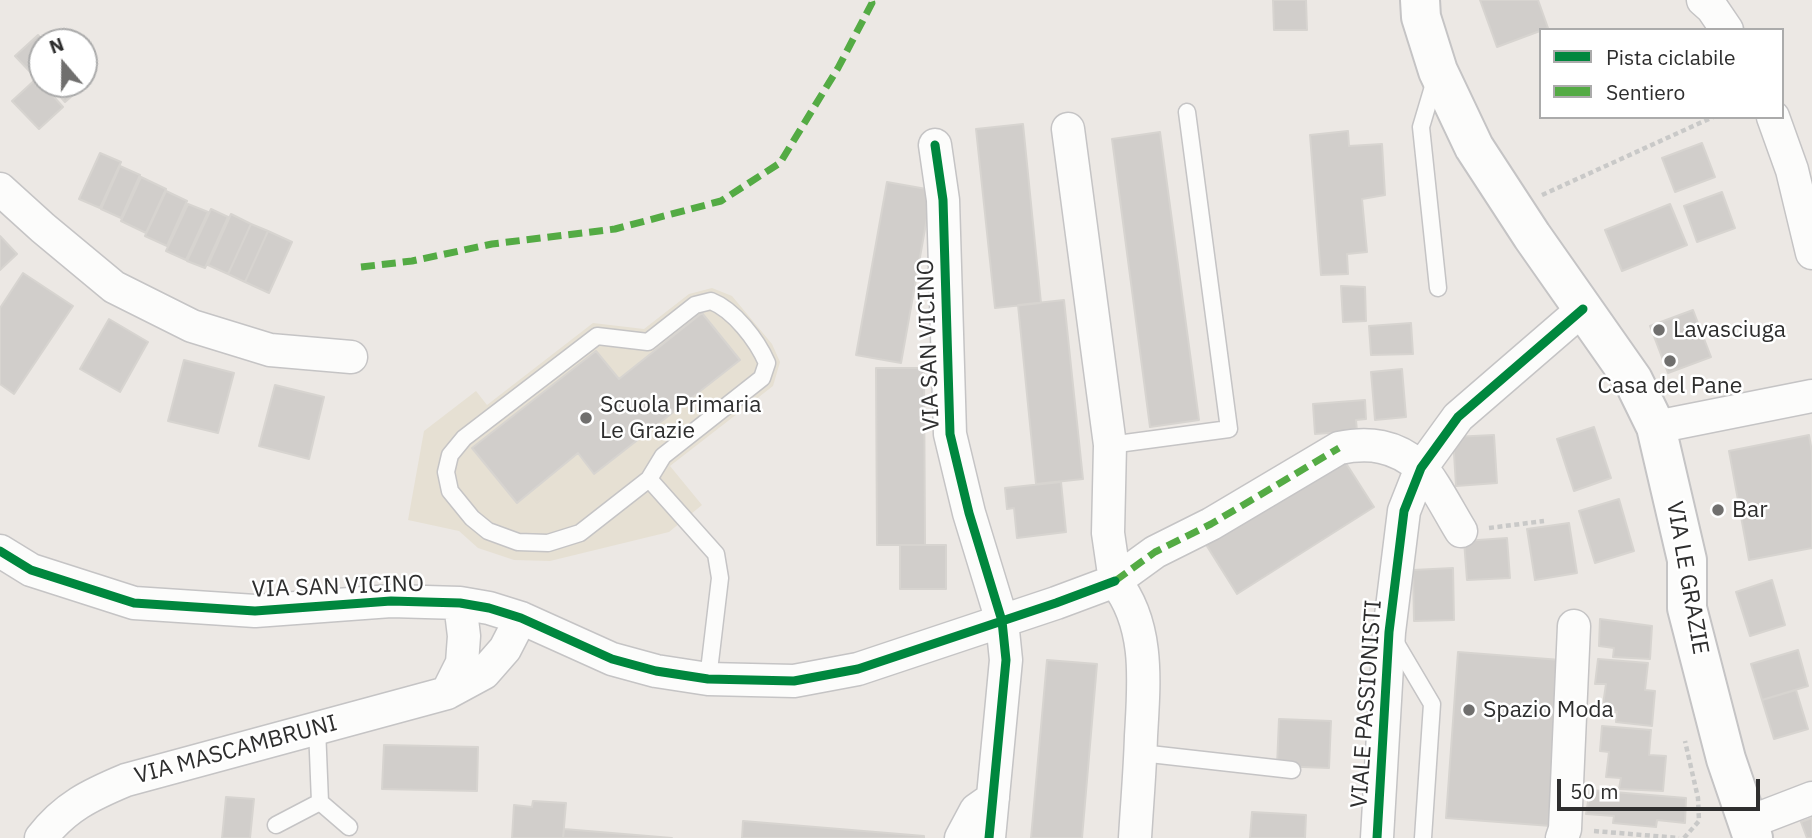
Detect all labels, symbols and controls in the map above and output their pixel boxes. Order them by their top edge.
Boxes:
north arrow [28,28,98,98]
legend [1539,28,1784,119]
text: N [46,32,67,59]
text: Pista ciclabile [1606,43,1736,71]
text: Sentiero [1606,78,1685,106]
street label: VIA SAN VICINO [912,258,946,432]
place label: Lavasciuga [1673,316,1786,344]
marker: Lavasciuga [1651,322,1667,338]
marker: Casa del Pane [1662,353,1678,369]
place label: Casa del Pane [1598,372,1742,400]
place label: Scuola Primaria Le Grazie [600,391,762,445]
marker: Scuola Primaria Le Grazie [578,410,594,426]
place label: Bar [1732,496,1768,524]
street label: VIA LE GRAZIE [1660,499,1714,657]
marker: Bar [1710,502,1726,518]
street label: VIA SAN VICINO [251,570,425,604]
street label: VIALE PASSIONISTI [1346,599,1388,809]
place label: Spazio Moda [1483,696,1614,724]
marker: Spazio Moda [1461,702,1477,718]
street label: VIA MASCAMBRUNI [132,710,340,790]
scale bar [1560,764,1763,808]
text: 50 m [1570,777,1619,805]

